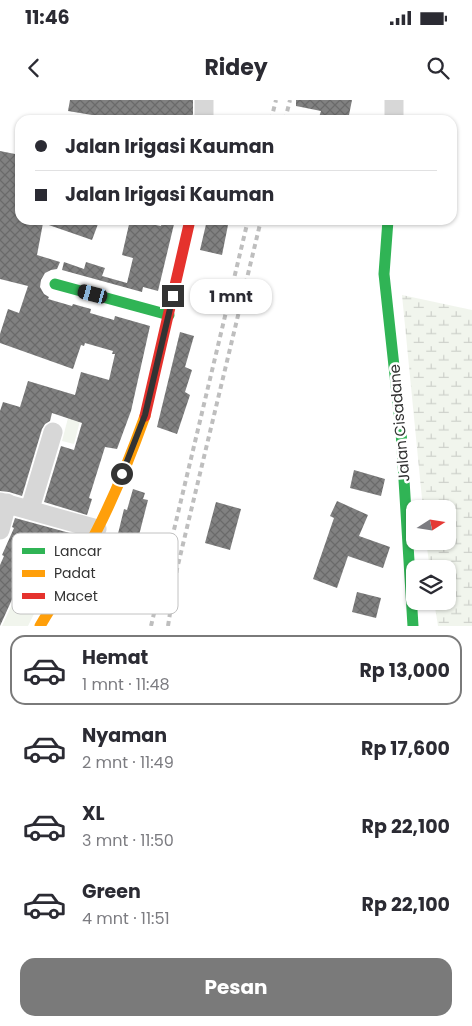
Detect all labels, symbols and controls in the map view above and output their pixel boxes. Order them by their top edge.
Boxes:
text: 11:46 [25,4,70,31]
text: Ridey [204,52,268,83]
icon: back [20,54,48,82]
icon: search [424,54,452,82]
text: Jalan Irigasi Kauman [65,133,274,160]
text: Jalan Irigasi Kauman [65,181,274,208]
callout: 1 mnt [190,278,273,314]
car [76,283,109,305]
route end [162,285,184,307]
text: 1 mnt [209,285,253,308]
street label: Jalan Cisadane [383,363,415,483]
route start [111,463,133,485]
north arrow [406,500,456,550]
map controls [406,500,456,610]
legend [12,533,178,614]
text: Lancar [54,541,102,561]
button: layers [406,560,456,610]
text: Padat [54,563,96,583]
text: Macet [54,586,98,606]
text: Hemat [82,644,148,671]
icon: car [22,648,67,693]
text: Rp 13,000 [359,657,450,684]
text: 1 mnt · 11:48 [82,673,170,696]
text: Nyaman [82,722,167,749]
icon: car [22,726,67,771]
text: Rp 17,600 [361,735,450,762]
text: 2 mnt · 11:49 [82,751,174,774]
text: XL [82,800,105,827]
icon: car [22,804,67,849]
text: Rp 22,100 [362,813,450,840]
text: 3 mnt · 11:50 [82,829,174,852]
text: Green [82,878,141,905]
icon: car [22,882,67,927]
text: Rp 22,100 [362,891,450,918]
text: 4 mnt · 11:51 [82,907,170,930]
button: Pesan [20,958,452,1016]

